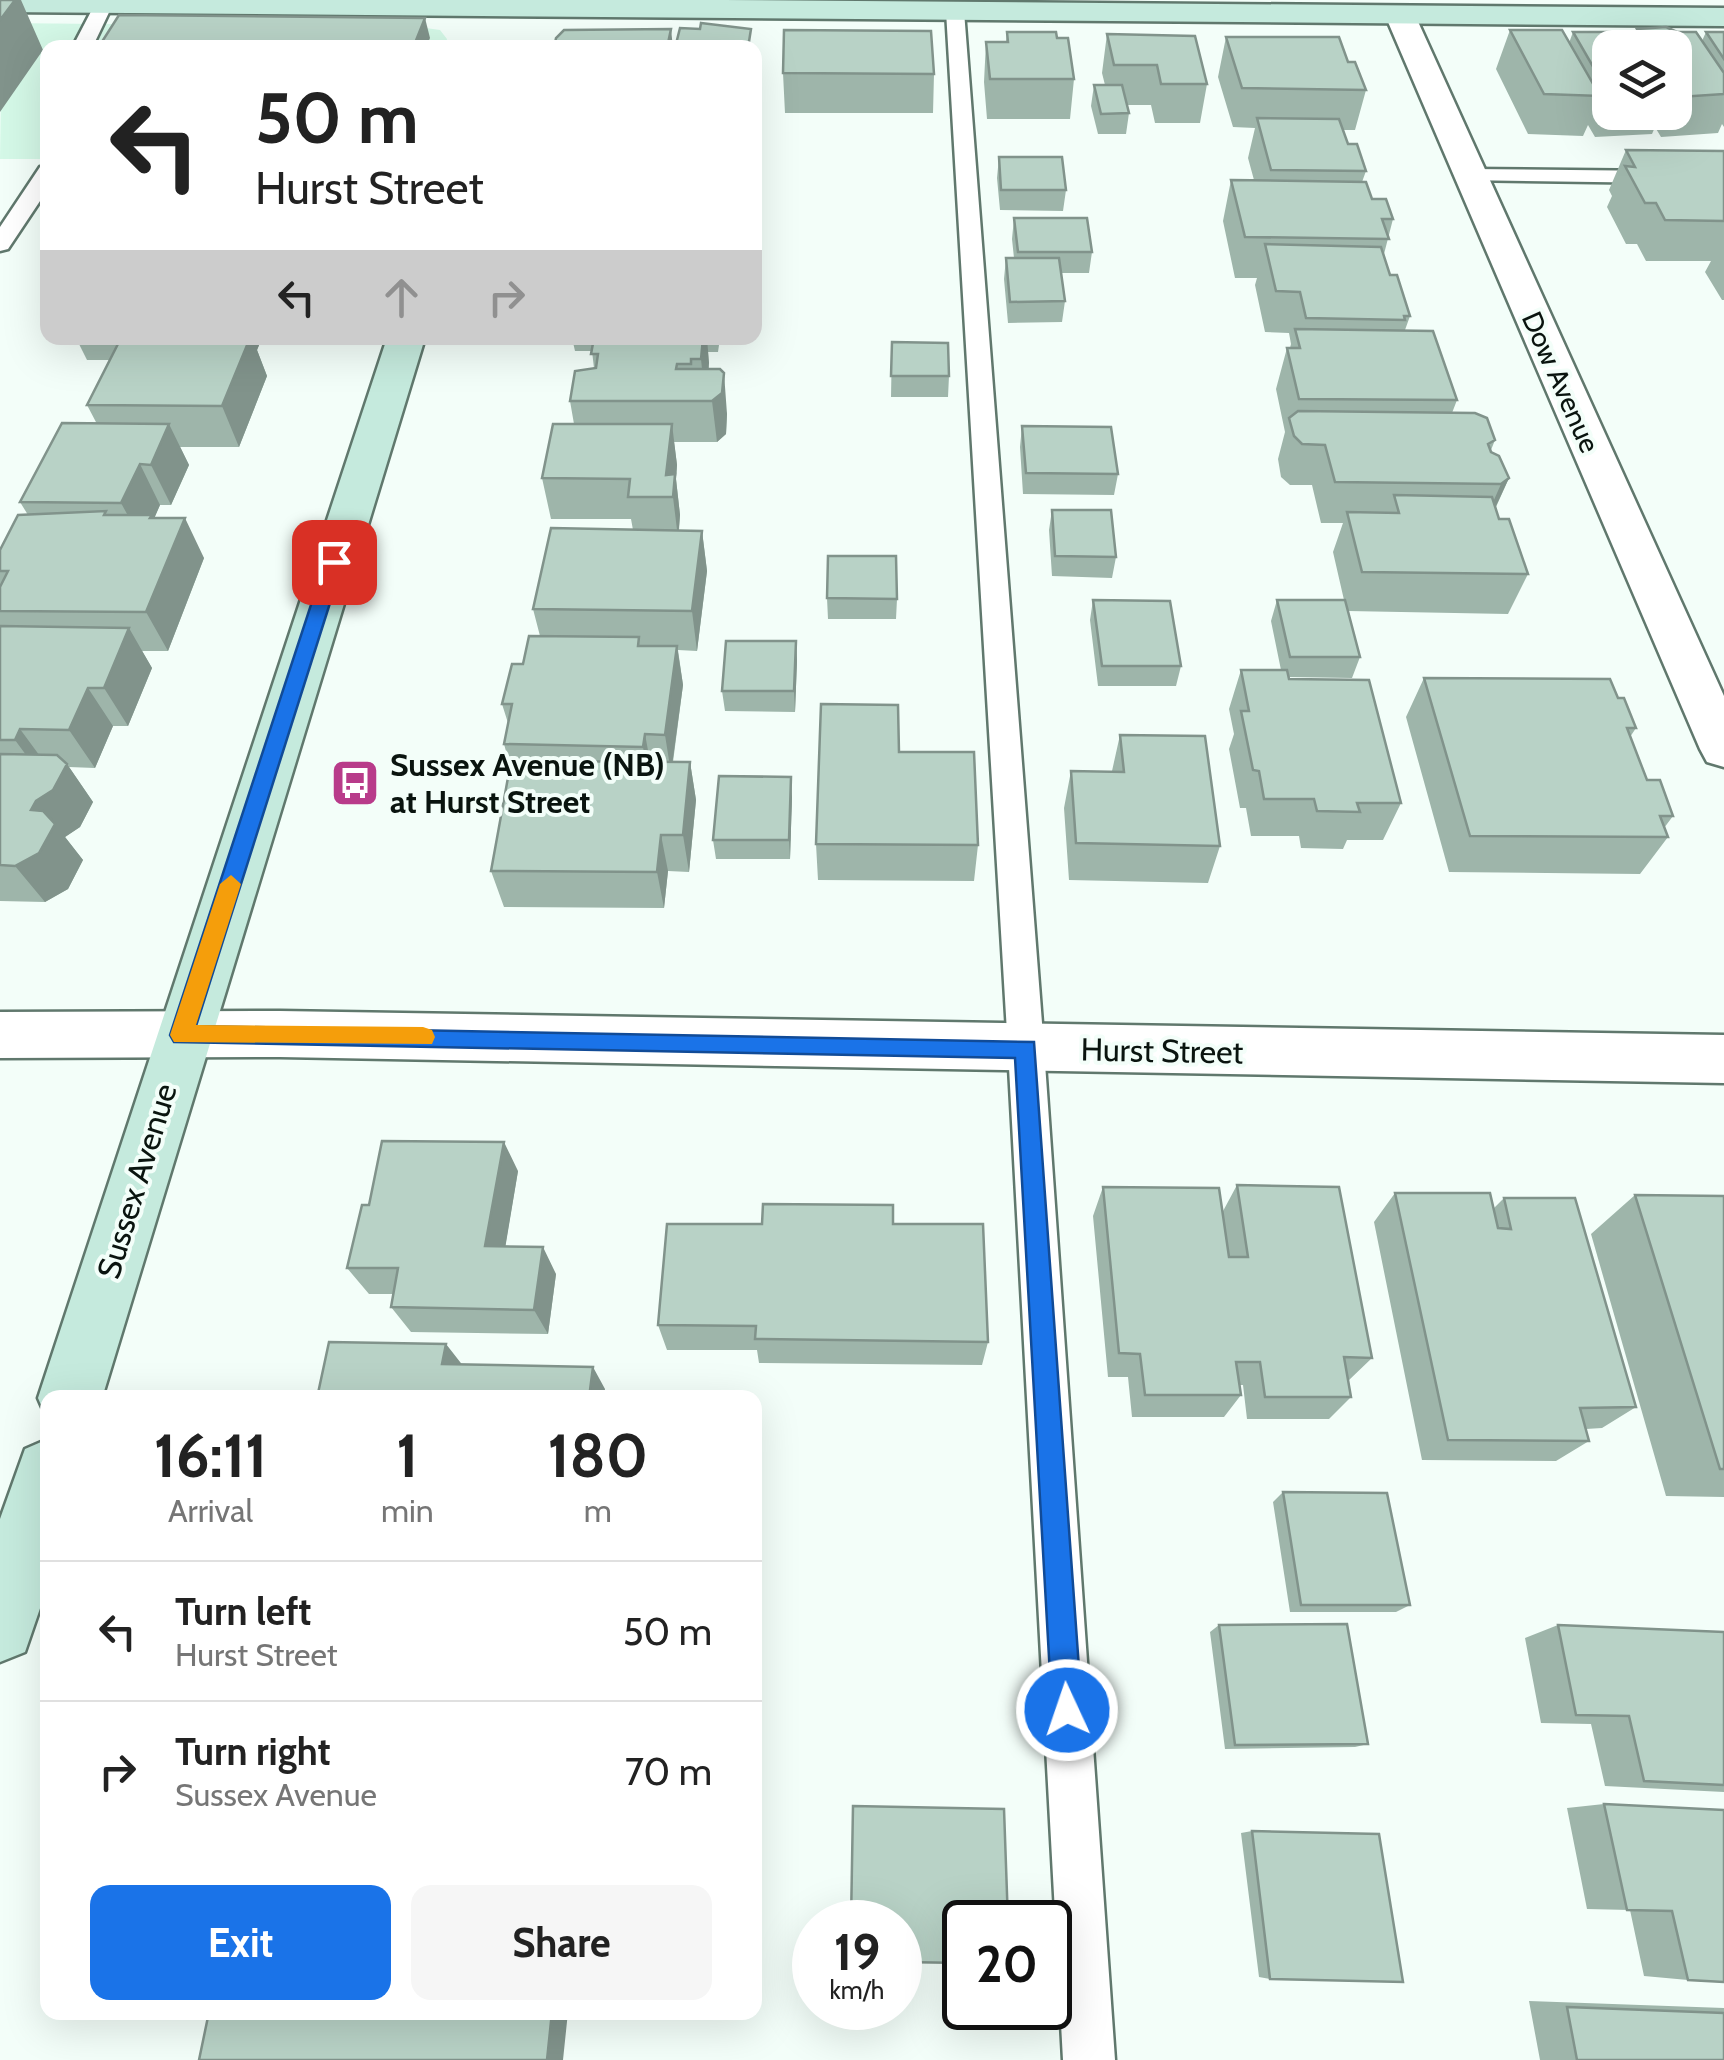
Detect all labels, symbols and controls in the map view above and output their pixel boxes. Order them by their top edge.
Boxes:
map controls [1592,30,1692,130]
button: layers [1592,30,1692,130]
text: 50 m [255,75,419,161]
icon: left [90,80,220,210]
text: Hurst Street [255,161,484,215]
icon: left [269,270,324,325]
icon: ahead [374,270,429,325]
icon: right [479,270,534,325]
street label: Dow Avenue [1515,306,1607,458]
pin [292,520,377,605]
icon: arrive [307,535,362,590]
place label: Sussex Avenue (NB) at Hurst Street [390,745,665,821]
bus stop icon: Sussex Avenue (NB) at Hurst Street [329,757,381,809]
street label: Hurst Street [1080,1030,1244,1071]
street label: Sussex Avenue [88,1079,185,1283]
text: 16:11 [154,1419,267,1492]
text: 1 [396,1419,418,1492]
text: 180 [547,1419,648,1492]
text: Arrival [168,1491,253,1530]
text: min [381,1491,434,1530]
text: m [584,1491,612,1530]
text: Turn left [175,1588,311,1635]
icon: left [90,1604,145,1659]
text: 50 m [623,1608,712,1655]
text: Hurst Street [175,1635,338,1674]
position arrow [1015,1658,1119,1762]
text: Turn right [175,1728,331,1775]
icon: right [90,1744,145,1799]
text: 70 m [625,1748,712,1795]
text: Sussex Avenue [175,1775,377,1814]
button: Exit [90,1885,391,2000]
button: Share [411,1885,712,2000]
speed limit sign: 20 [942,1900,1072,2030]
text: 19 [834,1922,880,1983]
text: km/h [830,1975,884,2005]

